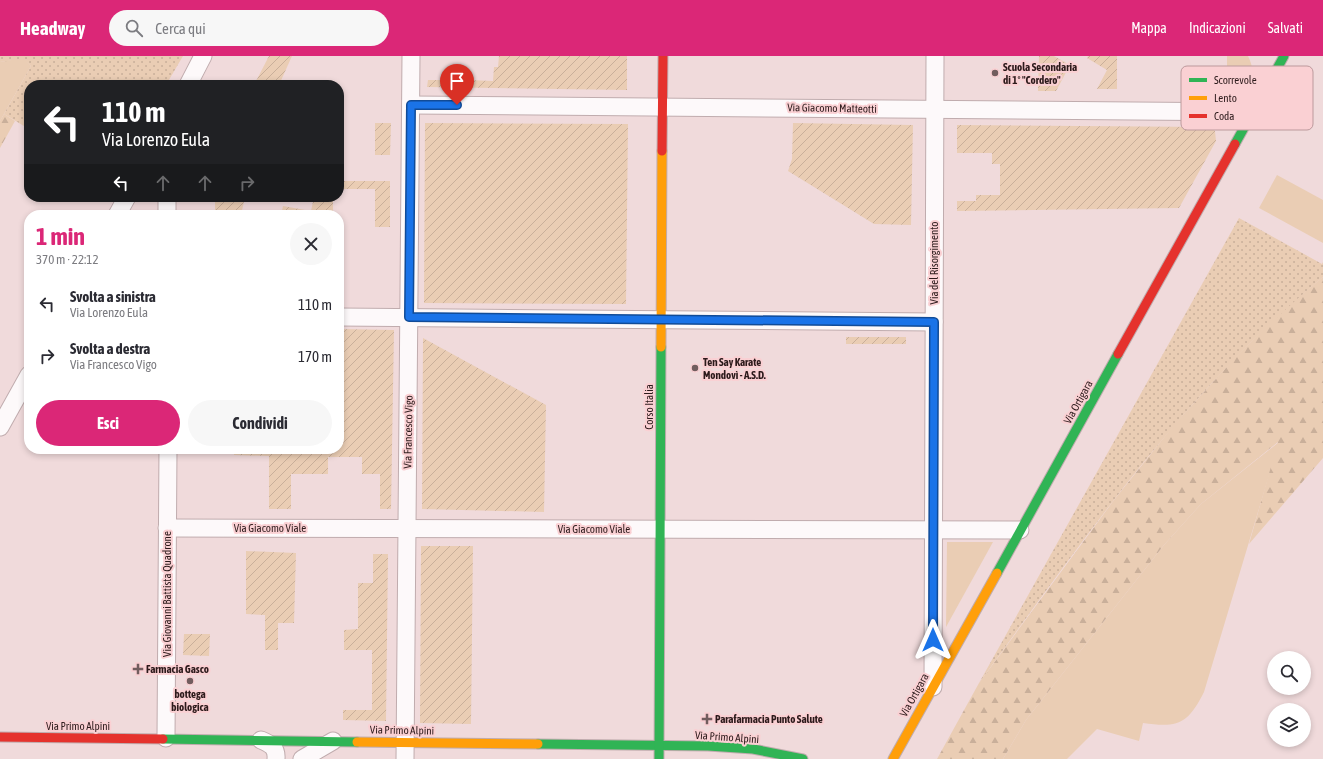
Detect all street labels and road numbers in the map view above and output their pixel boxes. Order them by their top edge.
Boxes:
street label: Via Giacomo Matteotti [787,101,877,115]
street label: Via del Risorgimento [928,222,940,304]
street label: Via Ortigara [1061,378,1095,426]
street label: Corso Italia [643,384,655,430]
street label: Via Francesco Vigo [401,395,415,469]
street label: Via Giacomo Viale [234,522,306,534]
street label: Via Giacomo Viale [558,523,630,535]
street label: Via Giovanni Battista Quadrone [161,531,173,657]
street label: Via Ortigara [897,671,931,719]
street label: Via Primo Alpini [46,720,110,732]
street label: Via Primo Alpini [370,723,434,737]
street label: Via Primo Alpini [695,729,759,745]

